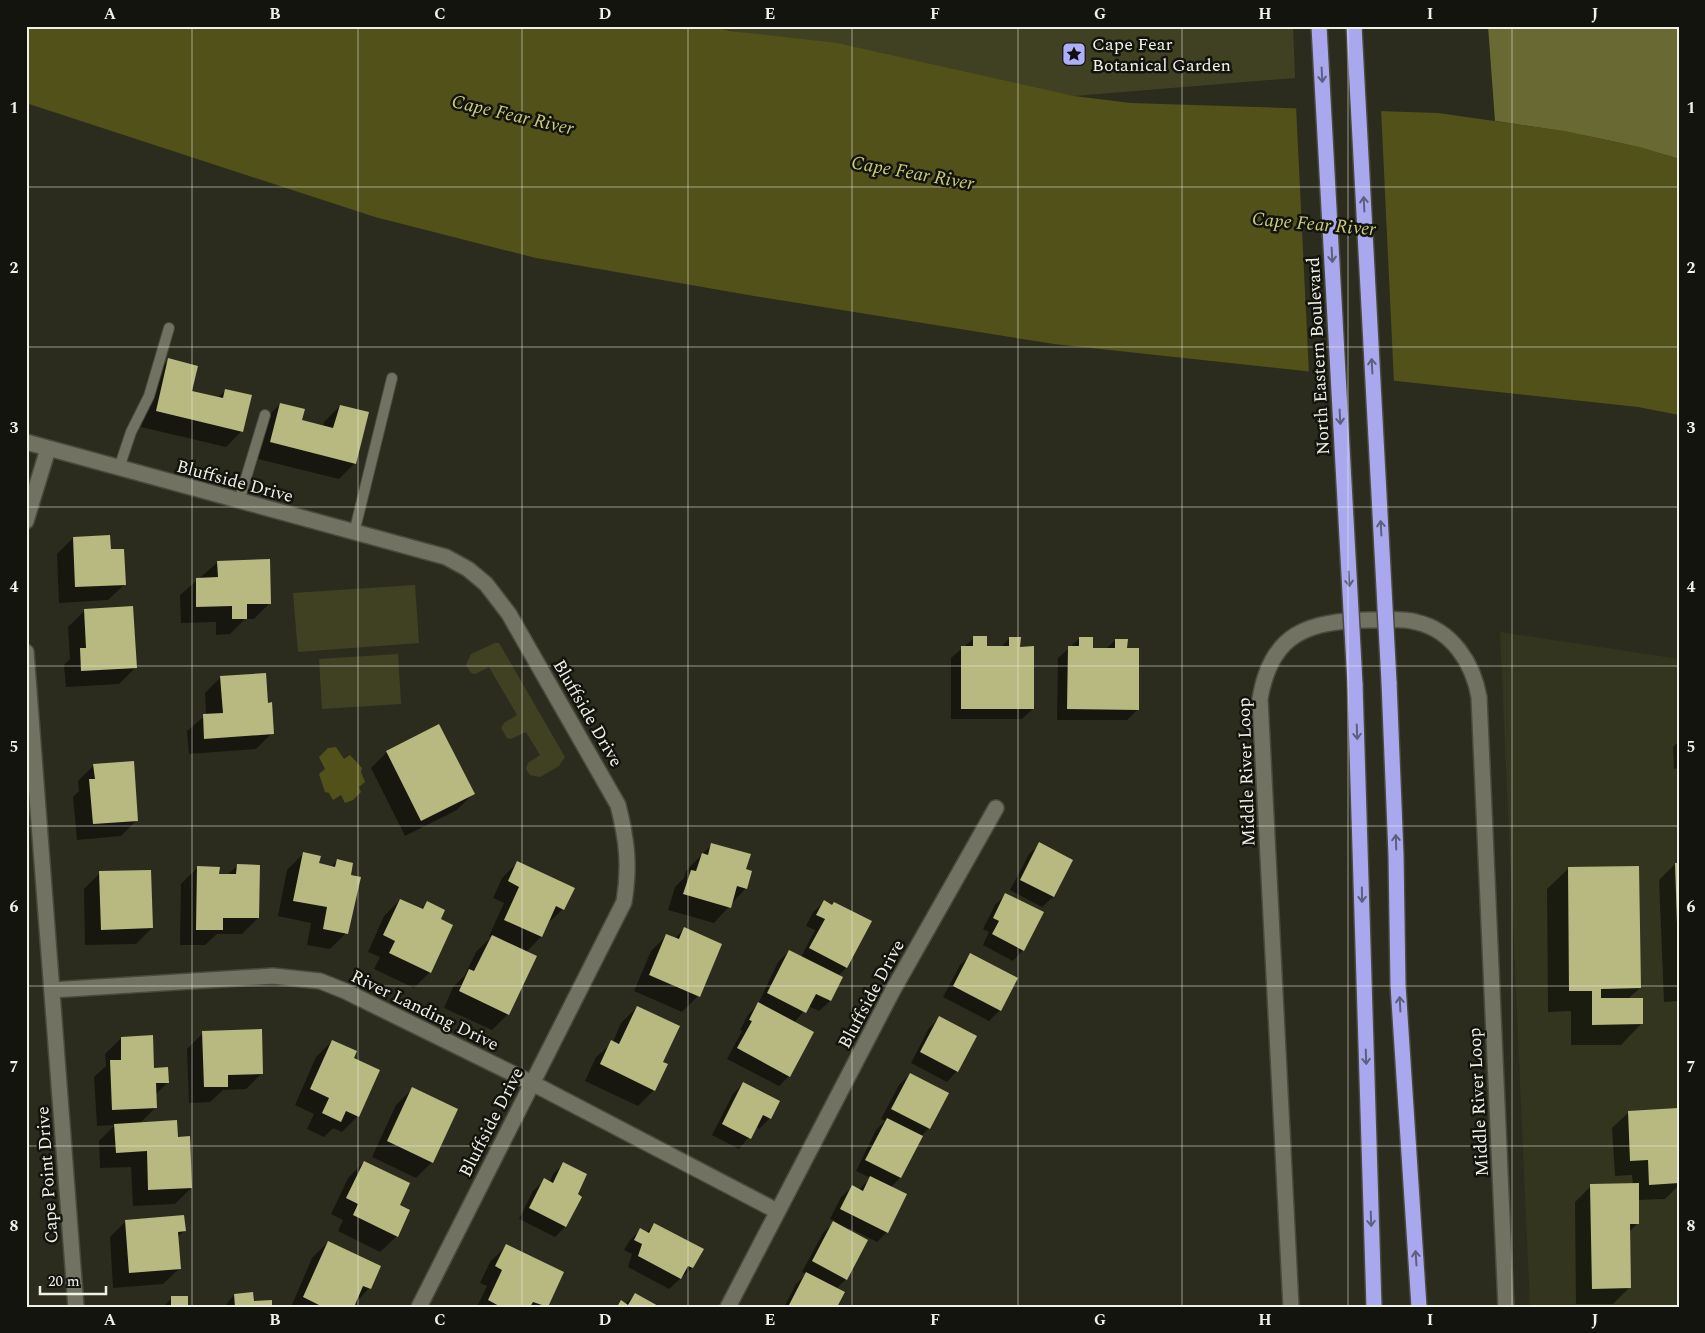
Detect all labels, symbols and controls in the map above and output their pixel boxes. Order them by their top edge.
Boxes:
text: A [104,2,117,26]
text: B [269,2,281,26]
text: C [434,2,446,26]
text: D [599,2,612,26]
text: E [765,2,775,26]
text: F [930,2,940,26]
text: G [1094,2,1106,26]
text: H [1258,2,1272,26]
text: I [1427,2,1433,26]
text: J [1592,2,1599,26]
place label: Cape Fear Botanical Garden [1092,31,1231,79]
place icon: Cape Fear Botanical Garden [1061,41,1087,67]
one-way arrow [1318,67,1327,83]
water label: Cape Fear River [449,87,577,144]
text: 1 [10,96,18,120]
text: 1 [1687,96,1695,120]
water label: Cape Fear River [849,148,977,199]
one-way arrow [1359,196,1368,212]
water label: Cape Fear River [1251,205,1378,244]
one-way arrow [1327,246,1336,262]
text: 2 [10,256,19,280]
street label: North Eastern Boulevard [1300,256,1337,456]
text: 2 [1687,256,1696,280]
one-way arrow [1368,358,1377,374]
one-way arrow [1336,409,1345,425]
text: 3 [10,416,19,440]
text: 3 [1687,416,1696,440]
street label: Bluffside Drive [173,453,296,510]
one-way arrow [1377,520,1386,536]
one-way arrow [1344,570,1354,587]
text: 4 [10,575,19,599]
text: 4 [1687,575,1696,599]
street label: Bluffside Drive [546,654,629,772]
street label: Middle River Loop [1230,697,1263,847]
one-way arrow [1352,724,1361,740]
text: 5 [10,735,18,759]
text: 5 [1687,735,1695,759]
one-way arrow [1391,834,1400,850]
one-way arrow [1357,886,1367,902]
text: 6 [10,895,19,919]
text: 6 [1687,895,1696,919]
street label: Bluffside Drive [831,935,912,1054]
street label: River Landing Drive [346,963,503,1058]
one-way arrow [1395,997,1404,1013]
street label: Middle River Loop [1461,1027,1496,1177]
one-way arrow [1361,1048,1371,1065]
text: 7 [10,1055,19,1079]
text: 7 [1687,1055,1696,1079]
street label: Bluffside Drive [452,1063,531,1182]
street label: Cape Point Drive [29,1106,66,1244]
one-way arrow [1367,1211,1376,1227]
text: 8 [10,1214,19,1238]
text: 8 [1687,1214,1696,1238]
one-way arrow [1411,1250,1421,1266]
scale bar [40,1263,106,1295]
text: 20 m [48,1270,80,1293]
text: A [104,1308,117,1332]
text: B [269,1308,281,1332]
text: C [434,1308,446,1332]
text: D [599,1308,612,1332]
text: E [765,1308,775,1332]
text: F [930,1308,940,1332]
text: G [1094,1308,1106,1332]
text: H [1258,1308,1272,1332]
text: I [1427,1308,1433,1332]
text: J [1592,1308,1599,1332]

